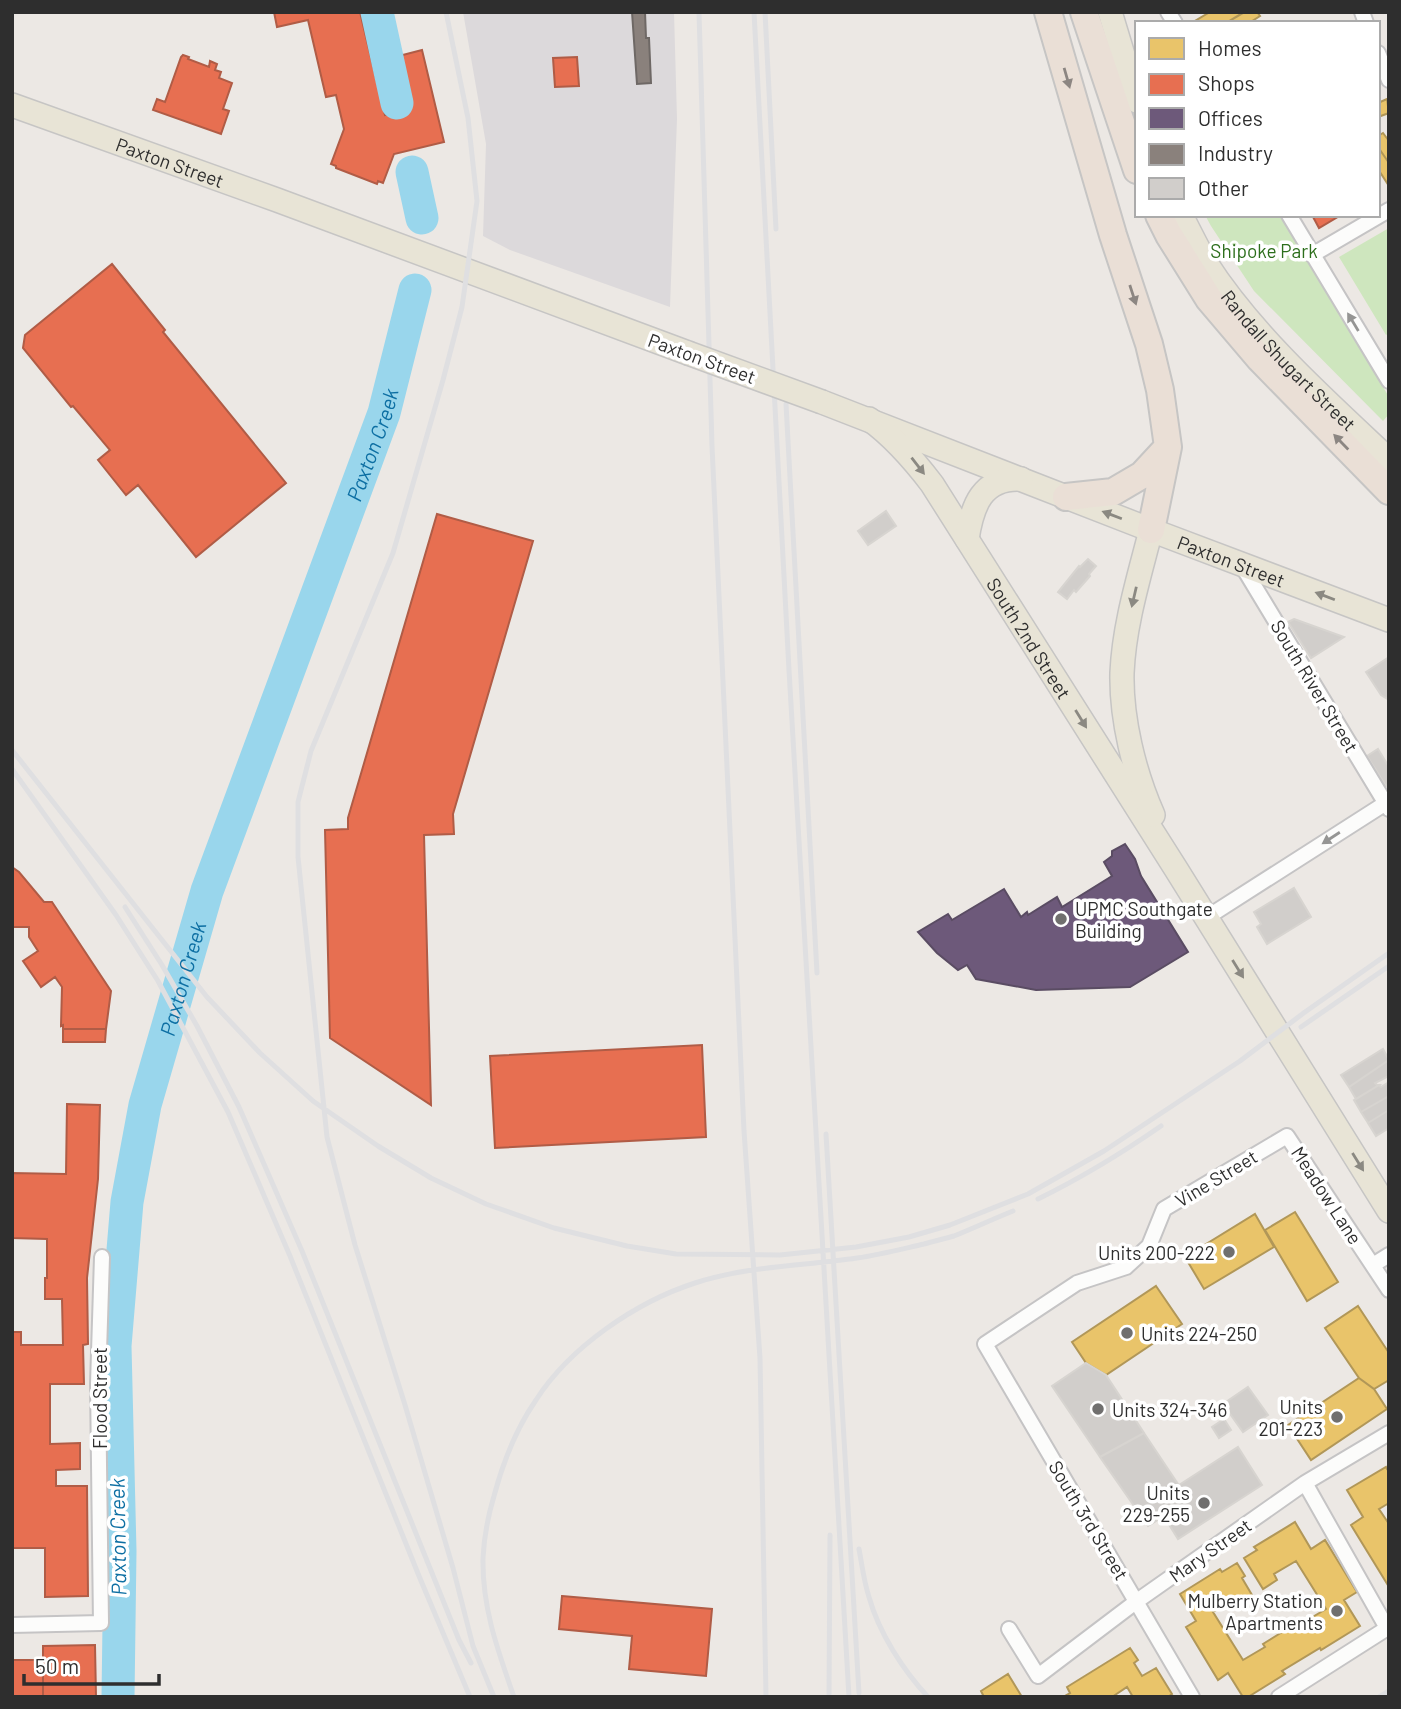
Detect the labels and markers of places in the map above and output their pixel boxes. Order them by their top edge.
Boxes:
place label: UPMC Southgate Building [1075,897,1213,942]
marker: UPMC Southgate Building [1053,911,1069,927]
place label: Units 200-222 [1098,1241,1215,1264]
marker: Units 200-222 [1221,1244,1237,1260]
place label: Units 224-250 [1141,1322,1257,1345]
marker: Units 224-250 [1119,1325,1135,1341]
place label: Units 201-223 [1258,1395,1323,1440]
place label: Units 324-346 [1112,1398,1227,1421]
marker: Units 324-346 [1090,1401,1106,1417]
marker: Units 201-223 [1329,1409,1345,1425]
place label: Units 229-255 [1123,1481,1190,1526]
marker: Units 229-255 [1196,1495,1212,1511]
place label: Mulberry Station Apartments [1188,1589,1323,1634]
marker: Mulberry Station Apartments [1329,1603,1345,1619]

